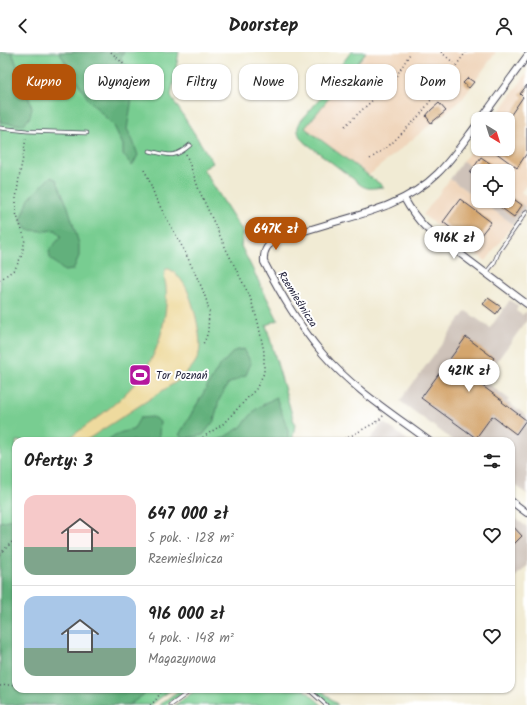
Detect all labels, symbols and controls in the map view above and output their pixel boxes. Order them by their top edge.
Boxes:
text: Doorstep [229,12,298,41]
icon: back [12,15,34,37]
icon: person [493,15,515,37]
chip: Kupno [12,64,76,100]
chip: Wynajem [84,64,164,100]
chip: Filtry [172,64,231,100]
chip: Nowe [239,64,298,100]
chip: Mieszkanie [306,64,397,100]
chip: Dom [405,64,460,100]
north arrow [471,112,515,156]
map controls [471,112,515,208]
button: locate [471,164,515,208]
pin: 647K zł [239,217,313,251]
text: 647K zł [254,219,298,240]
pin: 916K zł [417,226,491,260]
text: 916K zł [433,228,475,249]
street label: Rzemieślnicza [273,268,322,331]
pin: 421K zł [432,359,506,393]
text: 421K zł [448,361,490,382]
sports icon: Tor Poznań [127,362,153,388]
place label: Tor Poznań [156,367,208,385]
text: Oferty: 3 [24,448,93,475]
icon: filters [481,450,503,472]
text: 647 000 zł [148,501,228,528]
icon: home [56,511,104,559]
icon: heart [481,524,503,546]
text: 5 pok. · 128 m² [148,528,234,549]
text: Rzemieślnicza [148,549,223,570]
text: 916 000 zł [148,601,225,628]
icon: home [56,612,104,660]
icon: heart [481,625,503,647]
text: 4 pok. · 148 m² [148,628,234,649]
text: Magazynowa [148,649,216,670]

